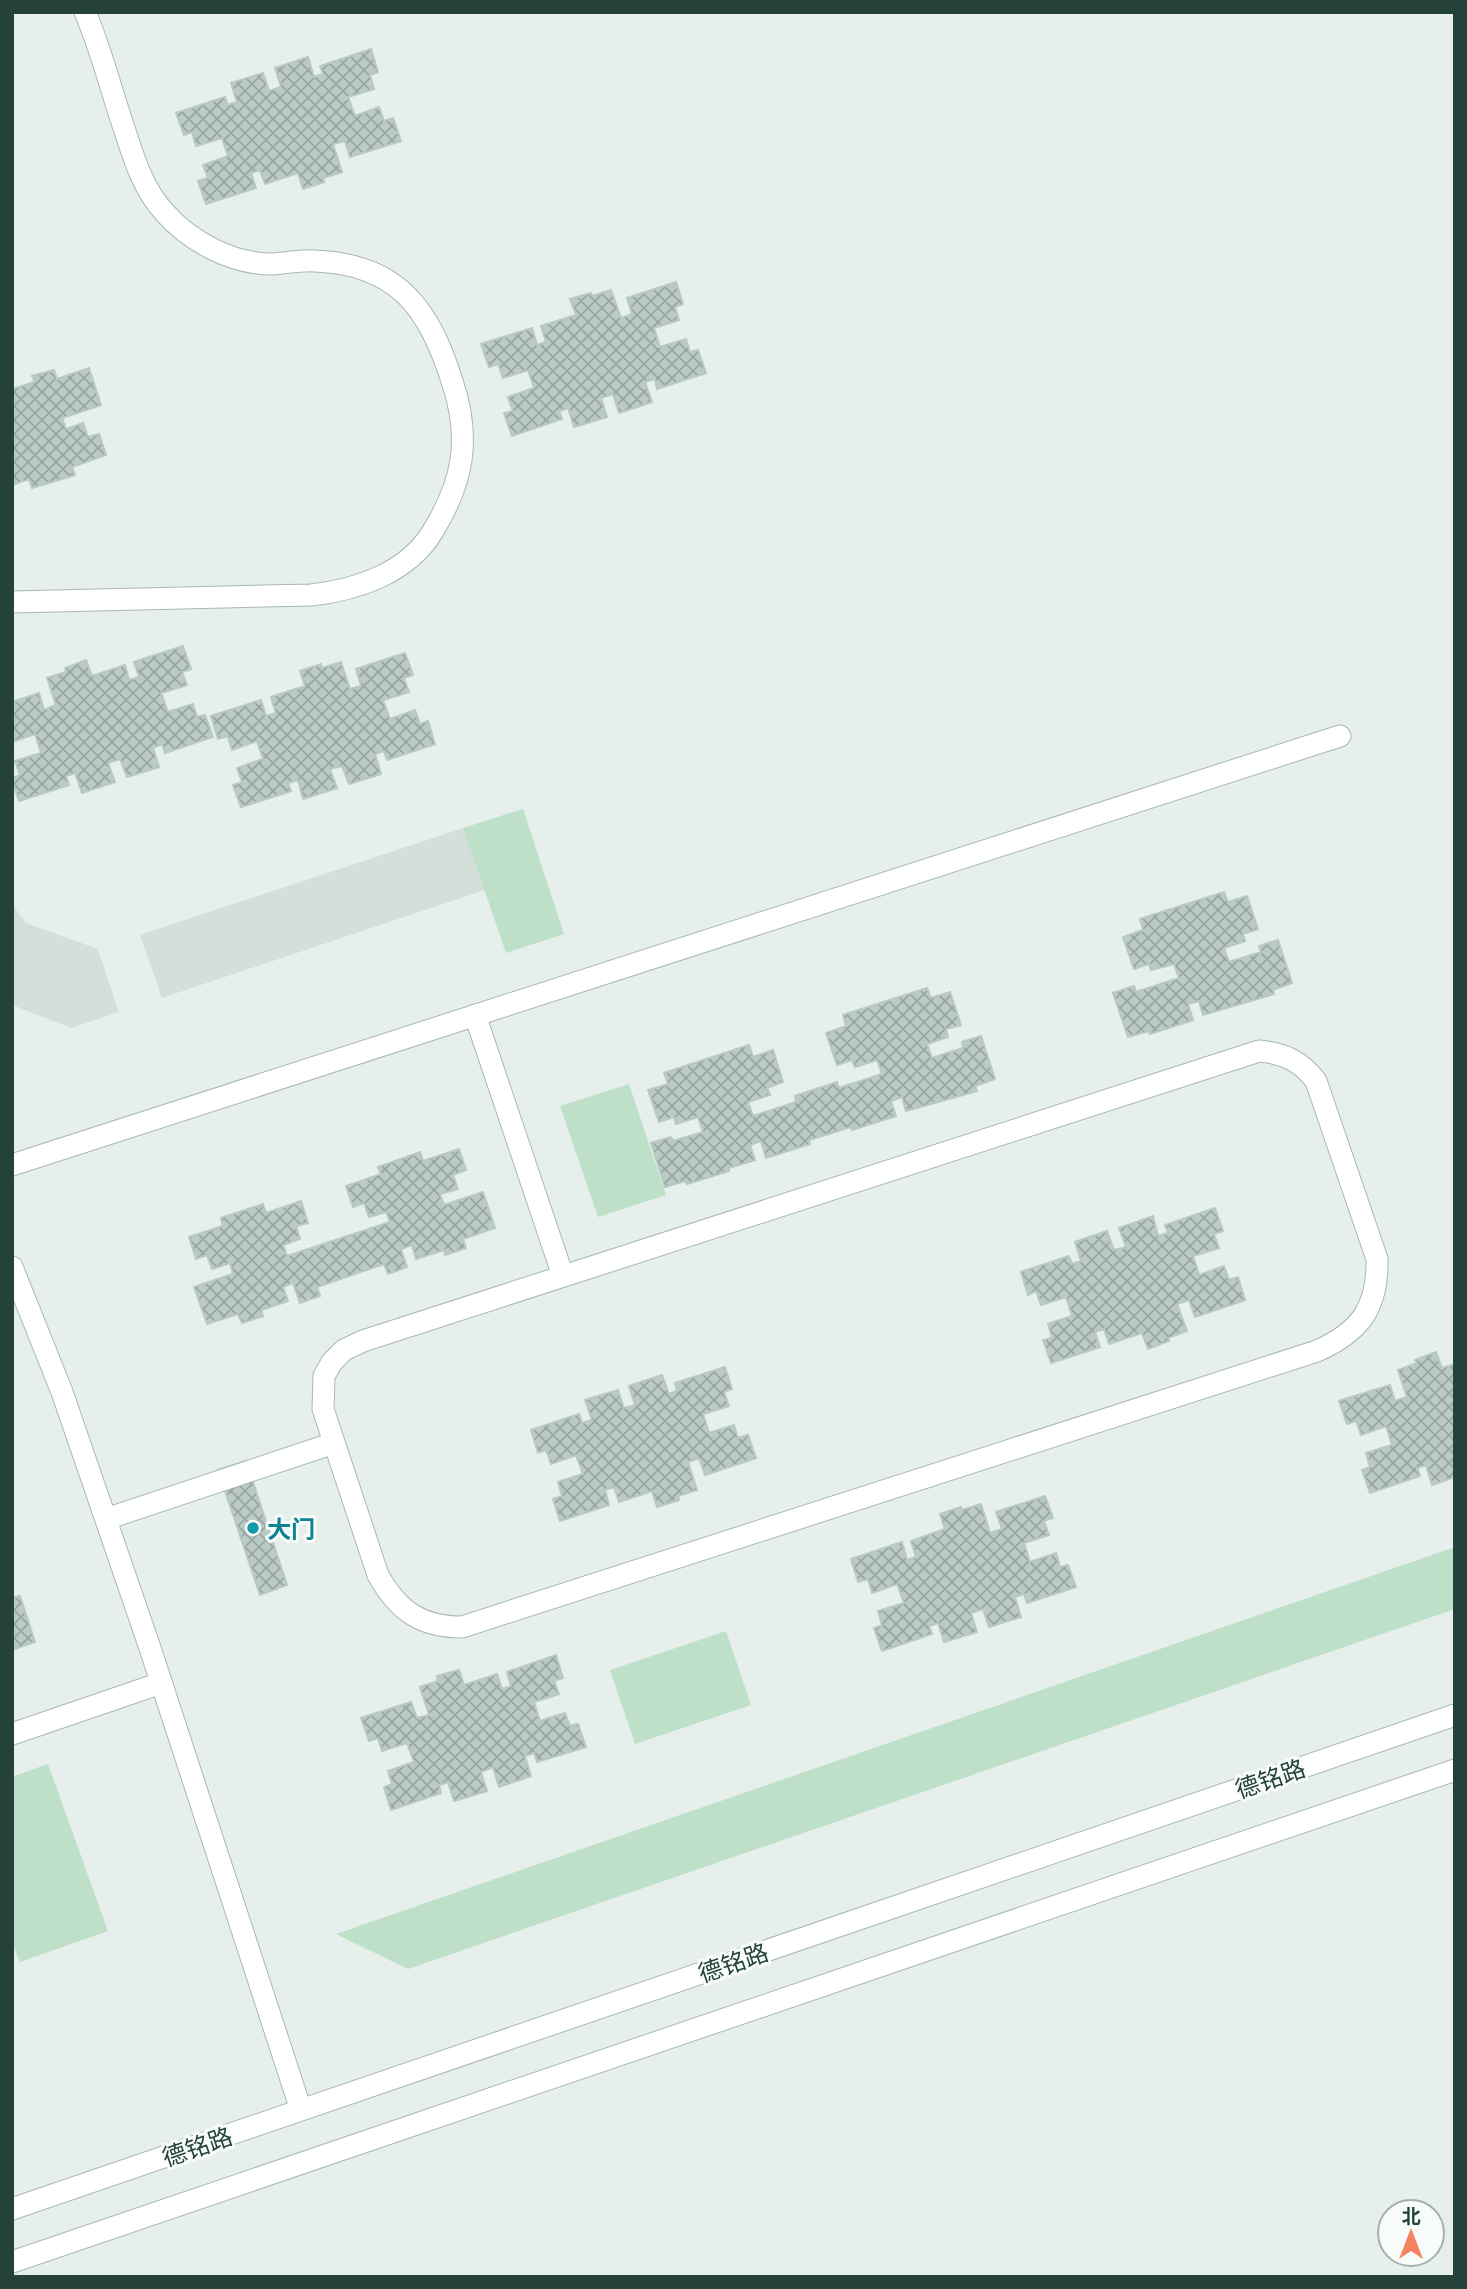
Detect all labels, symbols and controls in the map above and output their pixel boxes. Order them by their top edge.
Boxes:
place label: 大门 [267,1514,315,1543]
marker: 大门 [245,1520,261,1536]
street label: 德铭路 [1231,1753,1309,1803]
street label: 德铭路 [694,1937,772,1987]
street label: 德铭路 [158,2121,236,2171]
north arrow [1376,2198,1446,2268]
text: 北 [1401,2204,1421,2227]

